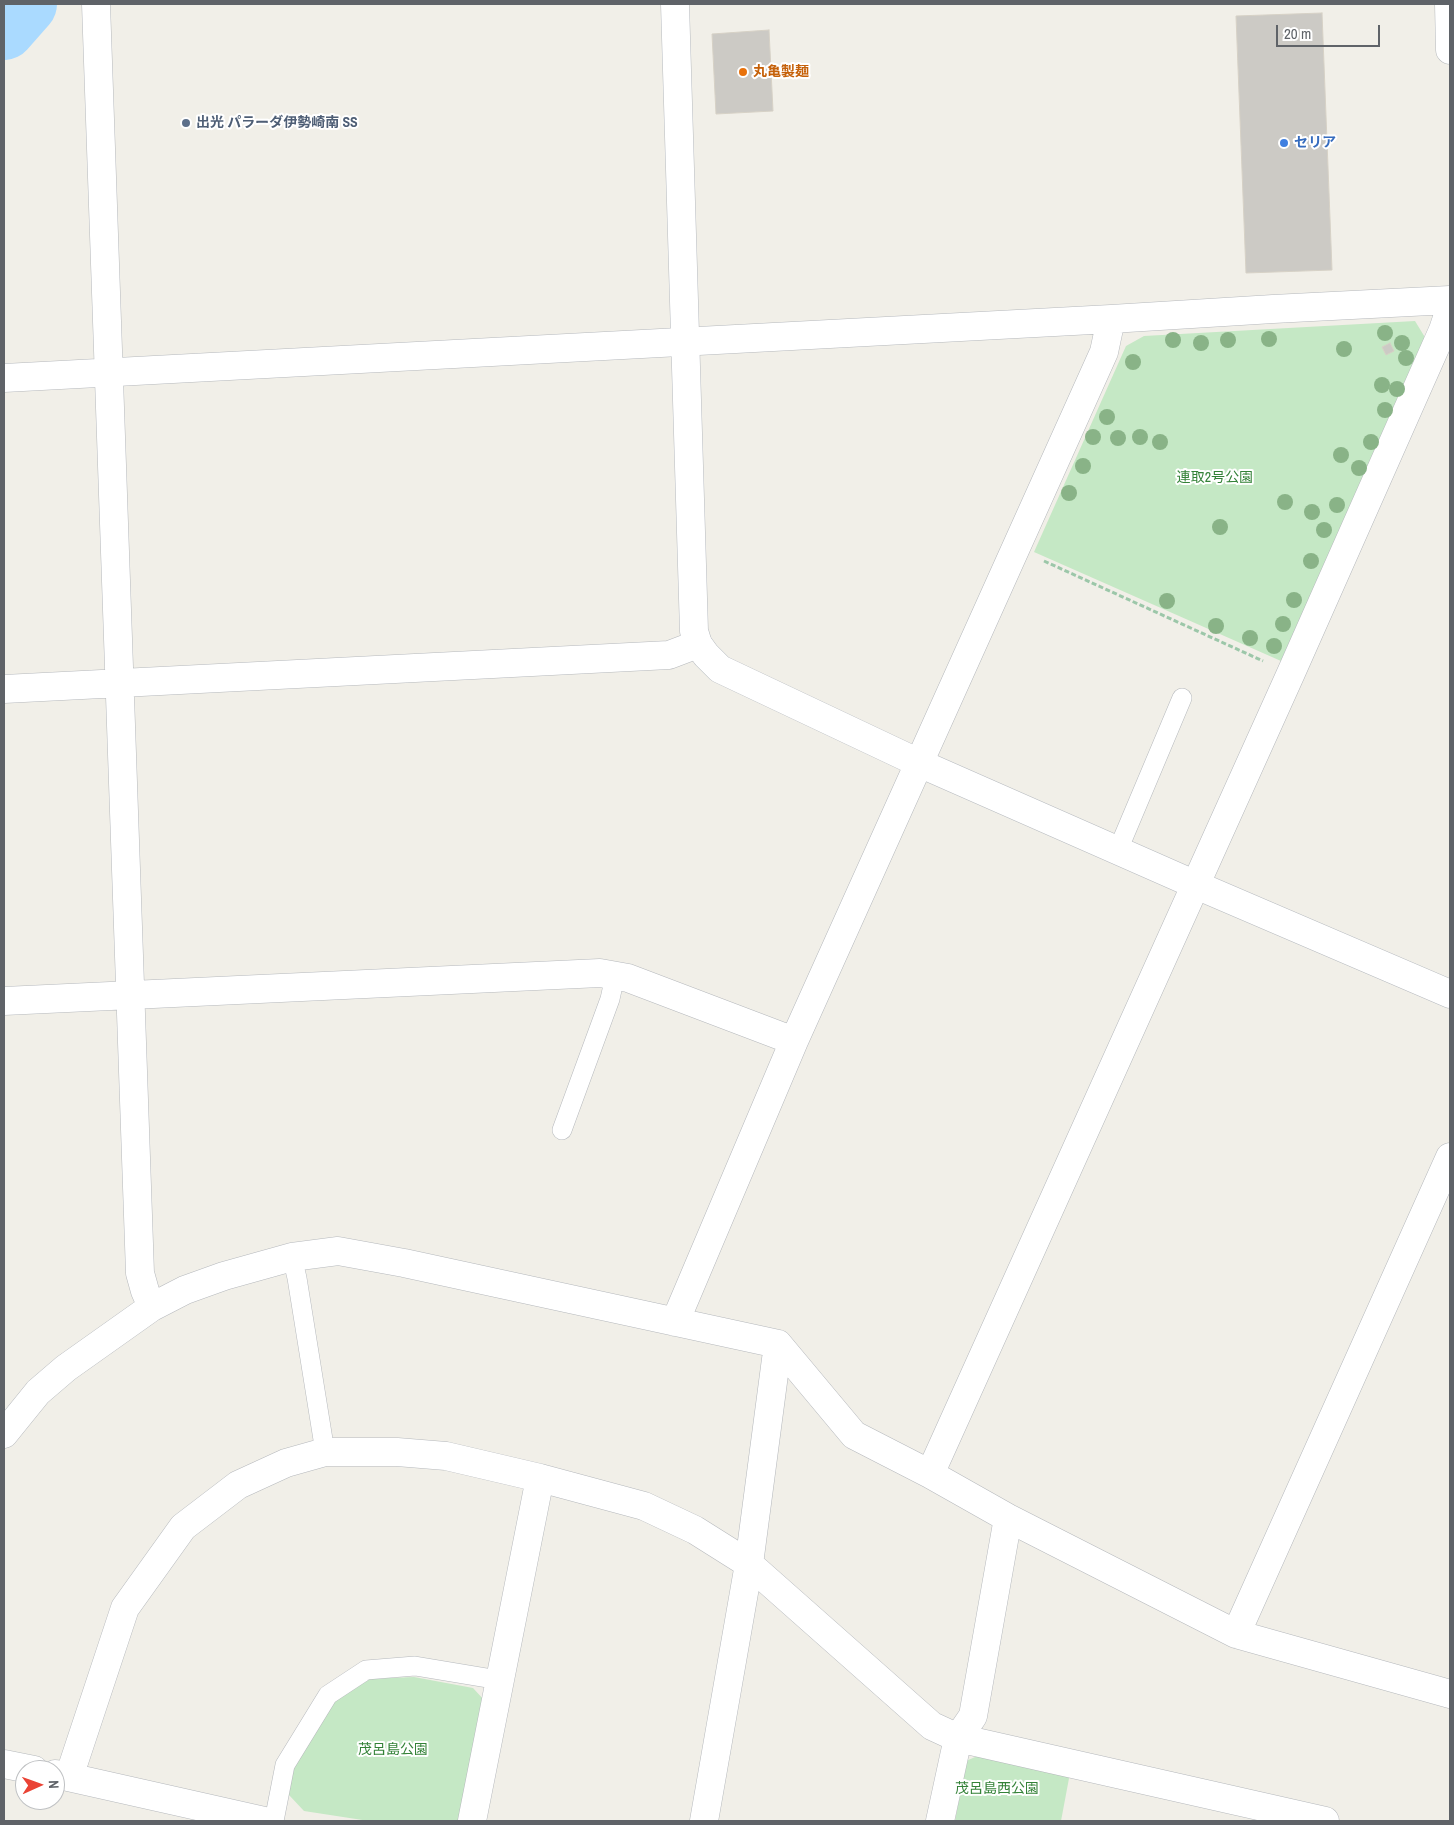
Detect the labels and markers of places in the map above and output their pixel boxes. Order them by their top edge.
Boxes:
place label: 丸亀製麺 [753,64,809,80]
marker: 丸亀製麺 [737,66,749,78]
place label: 出光 パラーダ伊勢崎南 SS [196,115,358,131]
marker: 出光 パラーダ伊勢崎南 SS [180,117,192,129]
place label: セリア [1294,135,1336,151]
marker: セリア [1278,137,1290,149]

